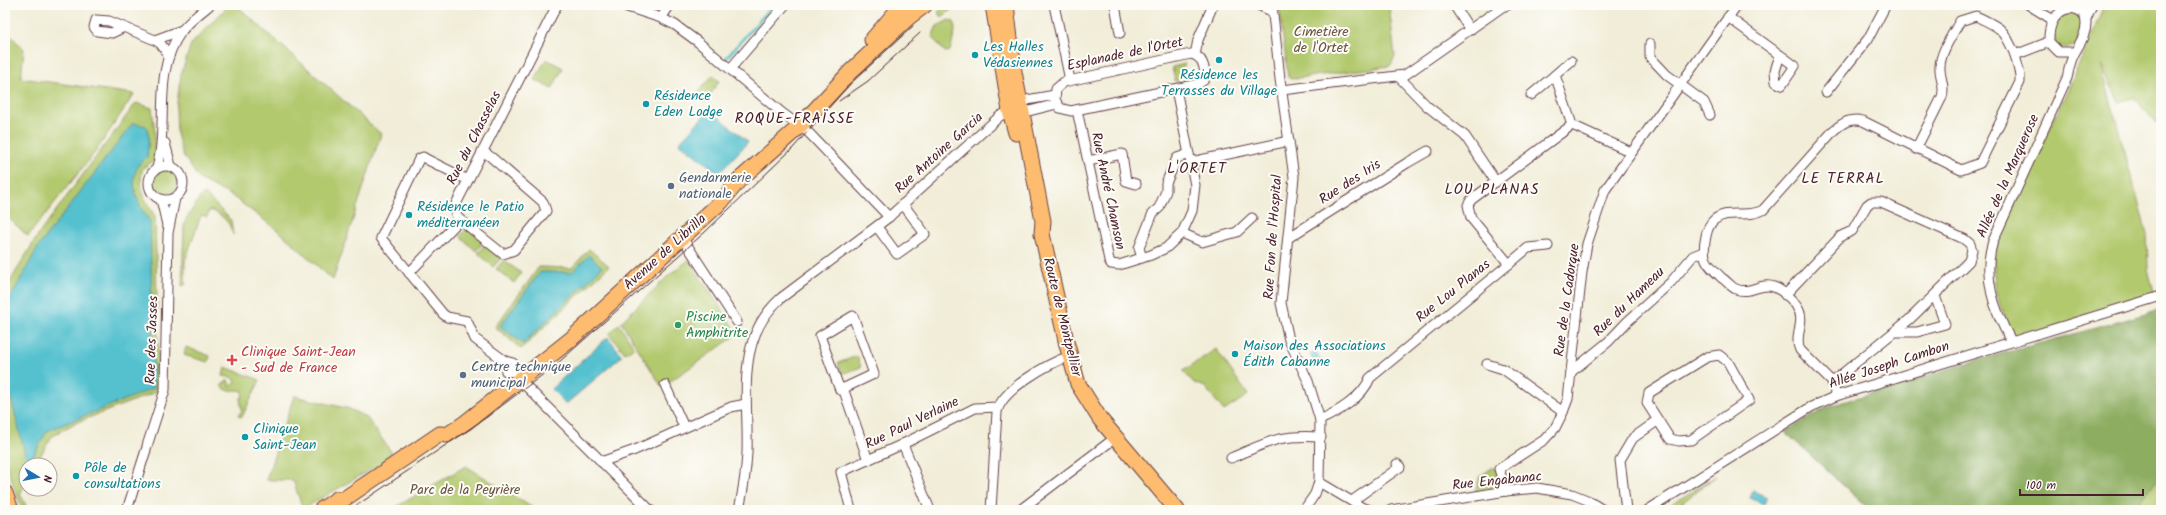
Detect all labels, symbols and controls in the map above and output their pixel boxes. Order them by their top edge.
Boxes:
park label: Cimetière de l'Ortet [1294,21,1349,59]
street label: Esplanade de l'Ortet [1065,31,1186,77]
place label: Les Halles Védasiennes [983,36,1053,74]
marker: Les Halles Védasiennes [970,50,980,60]
marker: Résidence les Terrasses du Village [1214,55,1224,65]
place label: Résidence les Terrasses du Village [1161,64,1278,102]
place label: Résidence Eden Lodge [654,85,723,123]
street label: Rue du Chasselas [441,87,507,189]
marker: Résidence Eden Lodge [641,99,651,109]
district label: ROQUE-FRAÏSSE [735,107,855,131]
street label: Rue Antoine Garcia [890,107,988,199]
street label: Allée de la Marquerose [1971,110,2045,241]
street label: Rue André Chamson [1085,130,1131,252]
street label: Rue des Iris [1315,154,1385,210]
district label: L'ORTET [1167,157,1228,181]
place label: Gendarmerie nationale [679,167,752,205]
district label: LE TERRAL [1801,167,1885,191]
street label: Rue Fon de l'Hospital [1258,173,1288,300]
district label: LOU PLANAS [1444,178,1540,202]
marker: Gendarmerie nationale [666,181,676,191]
place label: Résidence le Patio méditerranéen [417,196,524,234]
street label: Avenue de Librilla [618,209,712,295]
marker: Résidence le Patio méditerranéen [404,210,414,220]
street label: Rue de la Cadorque [1548,241,1586,358]
street label: Rue Lou Planas [1411,254,1495,328]
street label: Route de Montpellier [1037,255,1088,380]
street label: Rue du Hameau [1588,262,1670,342]
street label: Rue des Jasses [139,295,165,385]
place label: Piscine Amphitrite [686,306,749,344]
marker: Piscine Amphitrite [673,320,683,330]
place label: Maison des Associations Édith Cabanne [1243,335,1386,373]
street label: Allée Joseph Cambon [1826,335,1952,395]
place label: Clinique Saint-Jean - Sud de France [241,341,356,379]
marker: Maison des Associations Édith Cabanne [1230,349,1240,359]
marker: Clinique Saint-Jean - Sud de France [226,354,238,366]
place label: Centre technique municipal [471,356,572,394]
marker: Centre technique municipal [458,370,468,380]
street label: Rue Paul Verlaine [861,390,963,455]
place label: Clinique Saint-Jean [253,418,317,456]
marker: Clinique Saint-Jean [240,432,250,442]
north arrow [18,457,58,497]
place label: Pôle de consultations [84,457,161,495]
street label: Rue Engabanac [1451,465,1543,497]
marker: Pôle de consultations [71,471,81,481]
scale bar [2020,471,2143,497]
text: N [37,474,56,484]
text: 100 m [2026,476,2057,495]
park label: Parc de la Peyrière [410,479,521,501]

